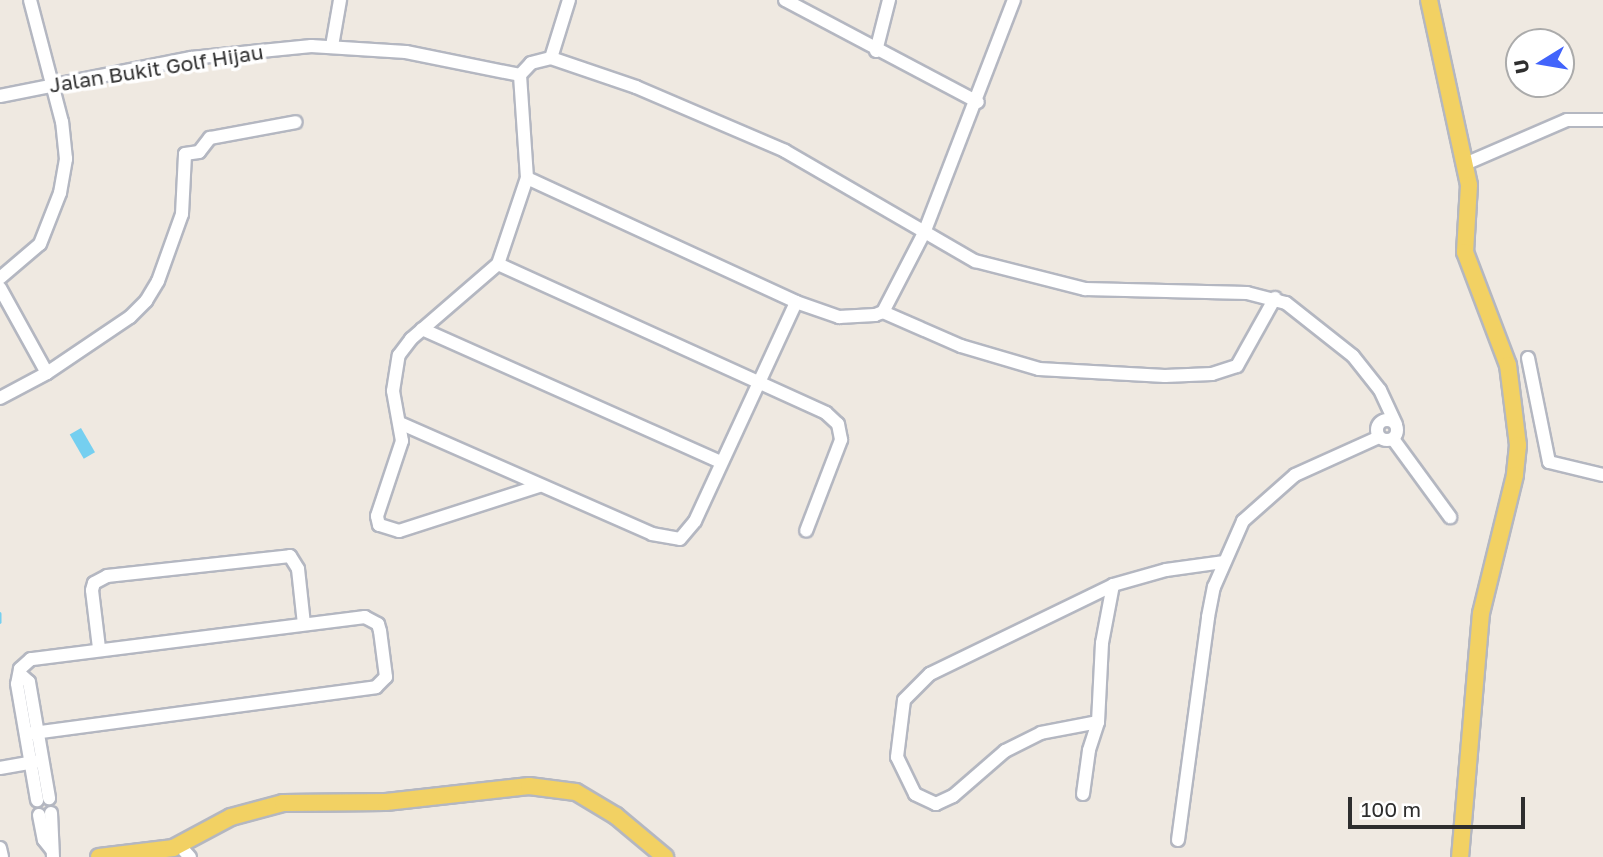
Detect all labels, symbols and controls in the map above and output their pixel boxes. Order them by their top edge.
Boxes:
north arrow [1505,28,1575,98]
street label: Jalan Bukit Golf Hijau [47,39,265,97]
text: U [1508,58,1533,76]
scale bar [1351,784,1528,828]
text: 100 m [1361,796,1421,822]

